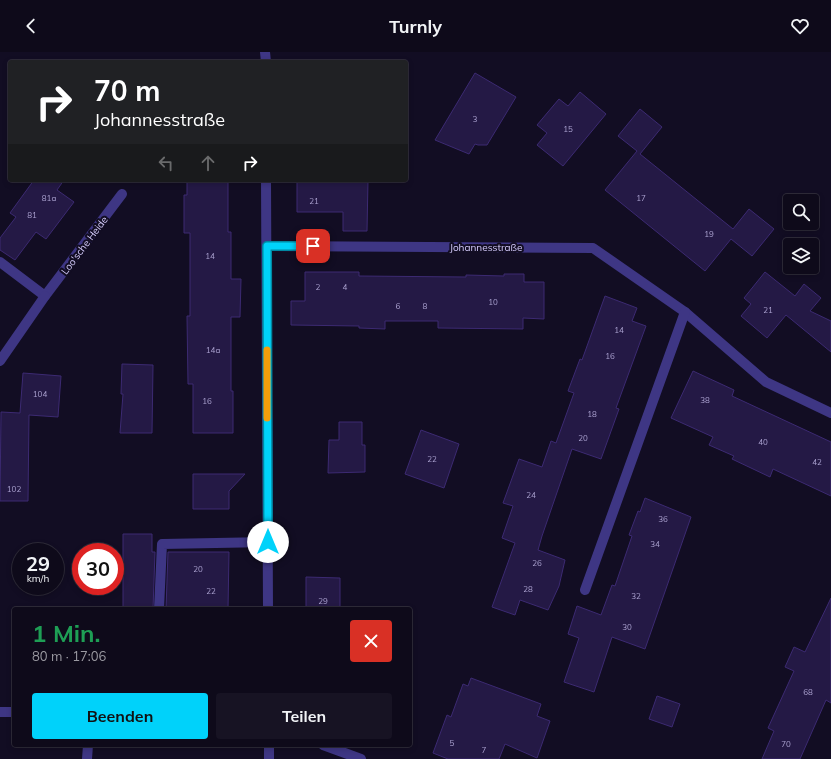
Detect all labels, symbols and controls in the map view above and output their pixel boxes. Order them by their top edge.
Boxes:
icon: back [20,15,42,37]
text: Turnly [389,15,442,38]
icon: heart [789,15,811,37]
text: 70 m [94,73,160,108]
icon: right [28,76,80,128]
text: Johannesstraße [94,108,225,131]
house number: 3 [473,114,478,124]
house number: 15 [563,124,573,134]
icon: left [155,152,177,174]
icon: ahead [197,152,219,174]
icon: right [239,152,261,174]
house number: 81a [42,193,56,203]
house number: 17 [636,193,646,203]
map controls [783,194,819,274]
button: search [783,194,819,230]
house number: 21 [309,196,319,206]
house number: 81 [27,210,37,220]
street label: Loo'sche Heide [58,214,111,277]
pin [296,229,330,263]
house number: 19 [704,229,714,239]
icon: arrive [302,235,324,257]
button: layers [783,238,819,274]
street label: Johannesstraße [450,241,522,254]
house number: 14 [205,251,215,261]
house number: 2 [316,282,321,292]
house number: 4 [343,282,348,292]
house number: 10 [488,297,498,307]
house number: 6 [396,301,401,311]
house number: 8 [423,301,428,311]
house number: 21 [763,305,773,315]
house number: 14 [614,325,624,335]
house number: 14a [206,345,220,355]
house number: 16 [605,351,615,361]
house number: 104 [33,389,47,399]
house number: 38 [700,395,710,405]
house number: 16 [202,396,212,406]
house number: 18 [587,409,597,419]
house number: 20 [578,433,588,443]
house number: 40 [758,437,768,447]
house number: 22 [427,454,437,464]
house number: 42 [812,457,822,467]
house number: 102 [7,484,21,494]
house number: 24 [526,490,536,500]
house number: 36 [658,514,668,524]
position arrow [247,521,289,563]
house number: 34 [650,539,660,549]
speed limit sign: 30 [72,543,124,595]
text: 29 [26,551,50,576]
house number: 26 [532,558,542,568]
house number: 20 [193,564,203,574]
text: km/h [27,572,49,585]
house number: 28 [523,584,533,594]
house number: 22 [206,586,216,596]
house number: 32 [631,591,641,601]
house number: 29 [318,596,328,606]
text: 1 Min. [32,618,101,648]
button: close [350,620,392,662]
house number: 30 [622,622,632,632]
text: 80 m · 17:06 [32,648,106,664]
house number: 68 [803,687,813,697]
button: Beenden [32,693,208,739]
button: Teilen [216,693,392,739]
house number: 5 [450,738,455,748]
house number: 70 [781,739,791,749]
house number: 7 [482,745,487,755]

